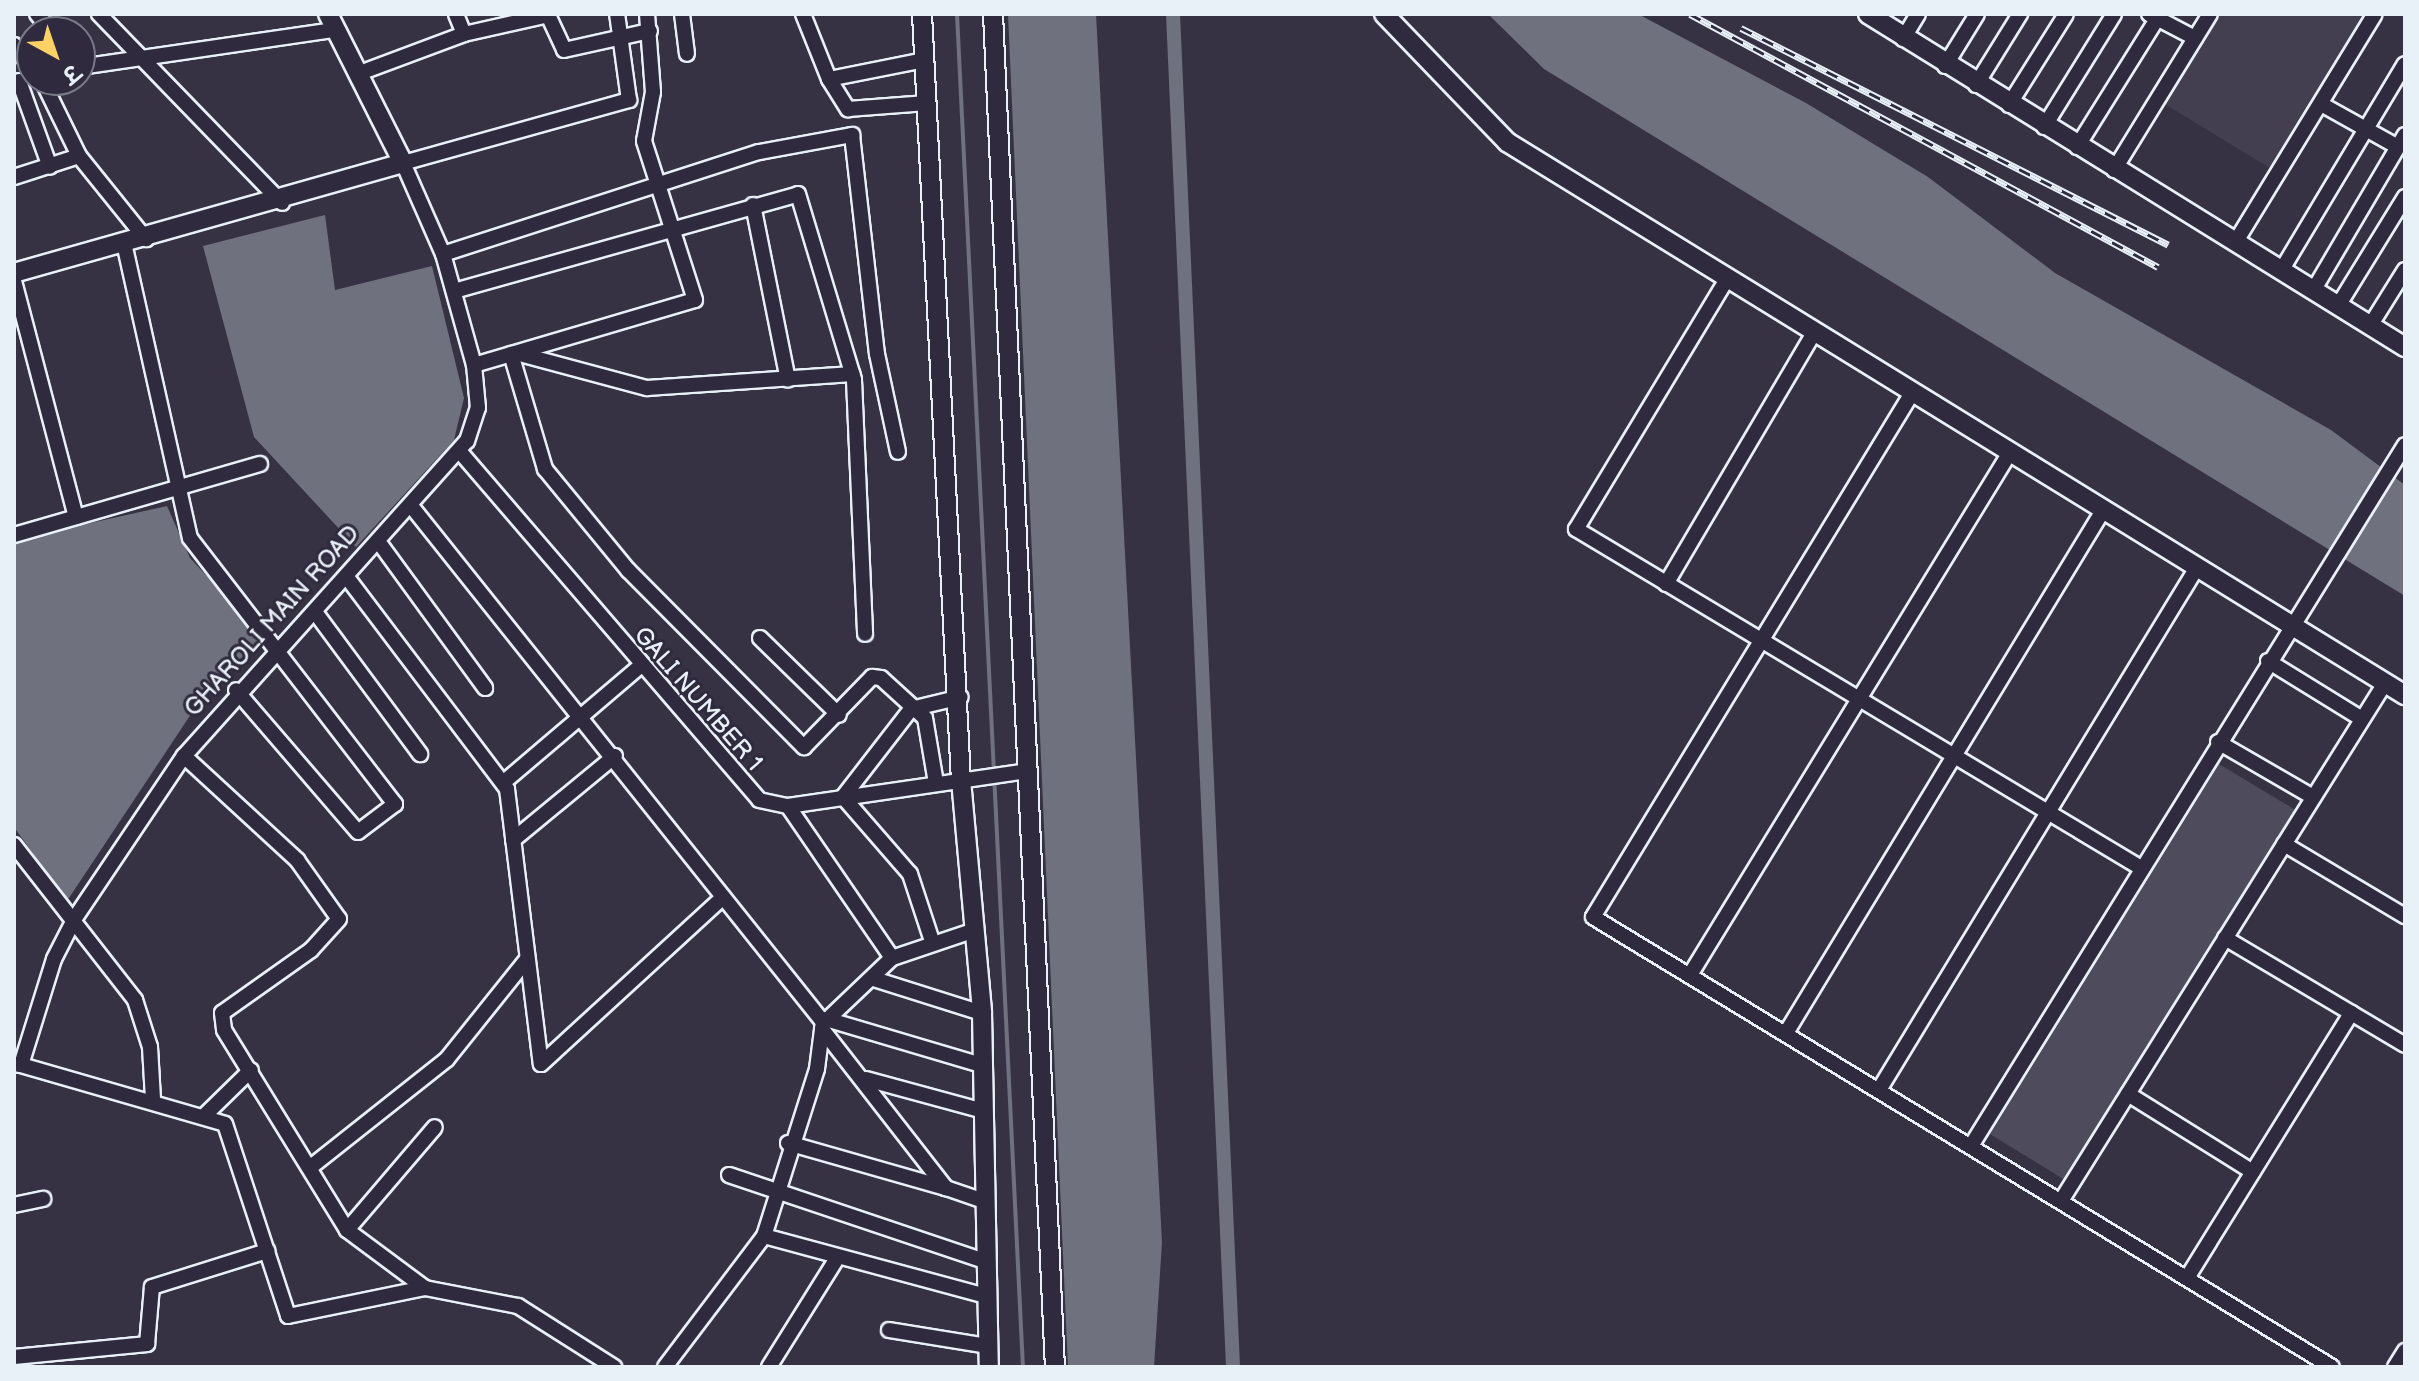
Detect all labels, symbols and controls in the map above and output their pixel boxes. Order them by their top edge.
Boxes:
north arrow [16,16,96,96]
text: उ [56,58,85,88]
street label: GHAROLI MAIN ROAD [179,519,365,723]
street label: GALI NUMBER 1 [628,621,768,777]

